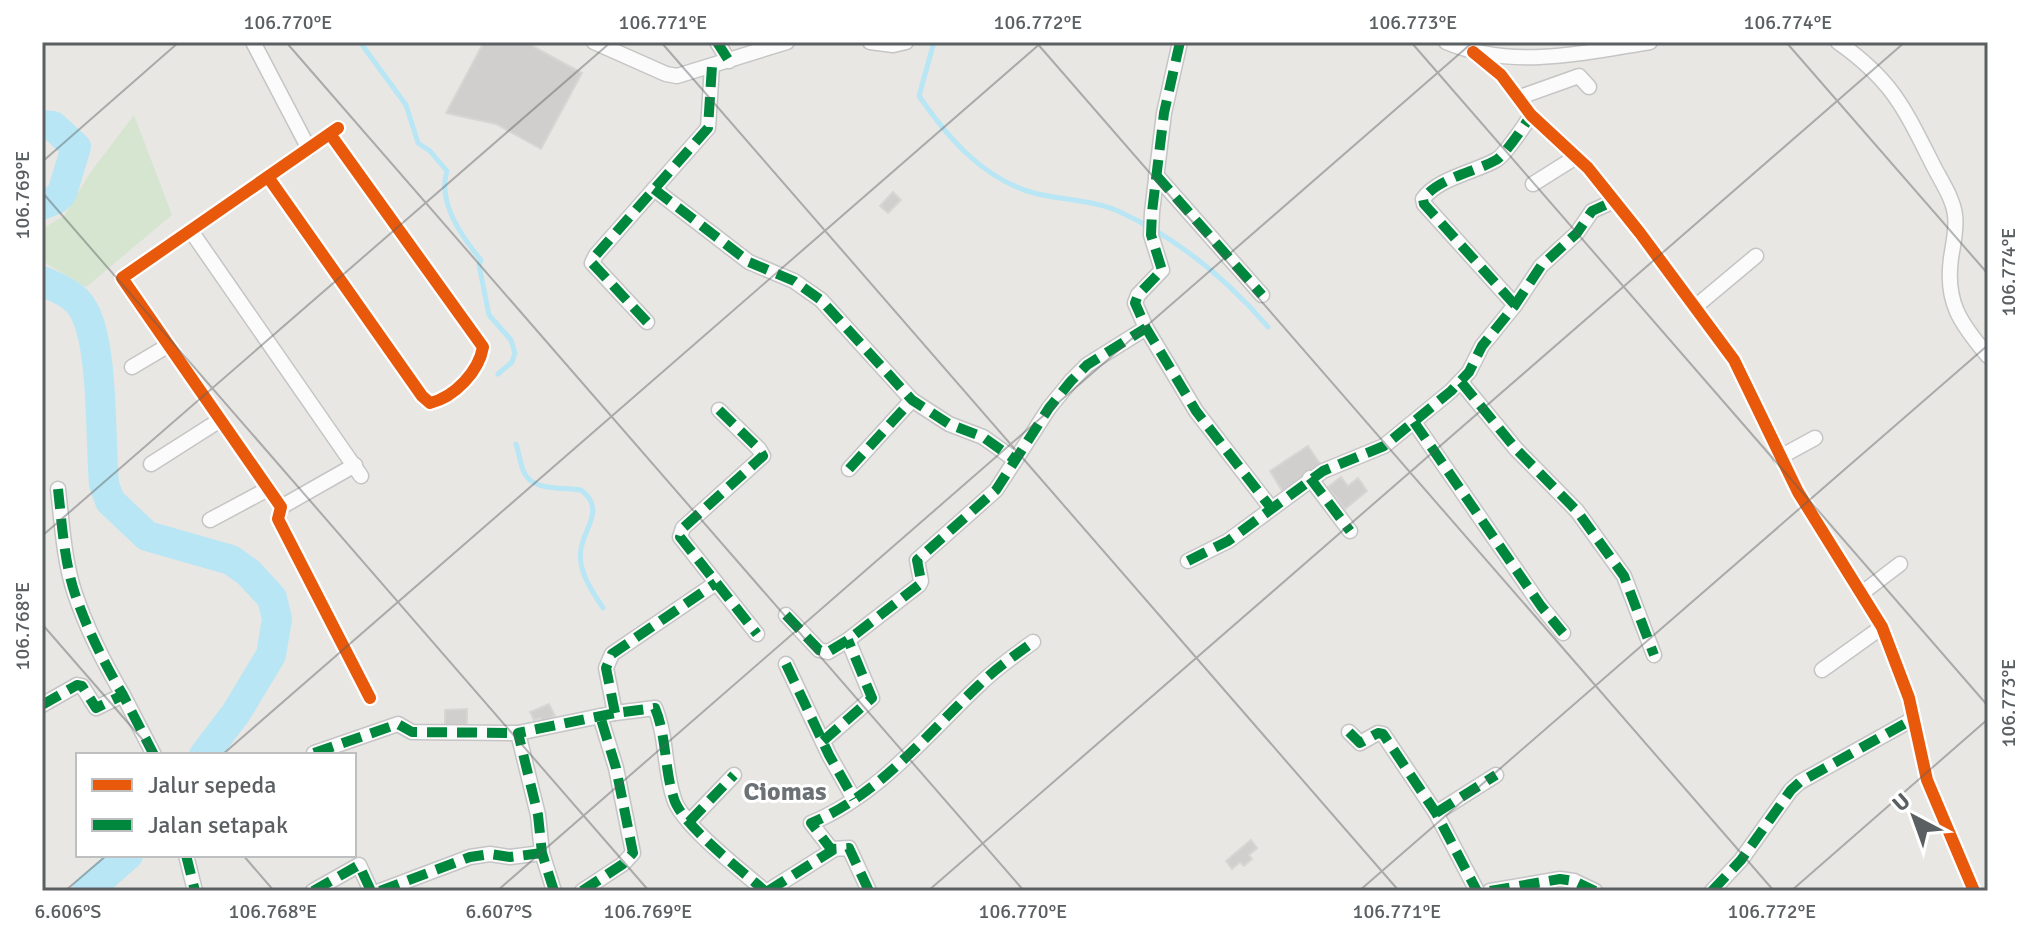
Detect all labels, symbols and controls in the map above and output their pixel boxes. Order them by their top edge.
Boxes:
text: 106.770°E [244,10,332,35]
text: 106.771°E [619,10,707,35]
text: 106.772°E [994,10,1082,35]
text: 106.773°E [1369,10,1457,35]
text: 106.774°E [1744,10,1832,35]
text: 106.769°E [10,151,35,239]
text: 106.774°E [1996,228,2021,316]
text: 106.768°E [10,582,35,670]
text: 106.773°E [1996,659,2021,747]
legend [76,753,356,857]
text: Jalur sepeda [148,770,276,800]
district label: Ciomas [743,776,827,808]
north arrow [1874,777,1954,857]
text: U [1887,787,1916,817]
text: Jalan setapak [148,810,288,840]
text: 6.606°S [35,899,101,924]
text: 106.768°E [229,899,317,924]
text: 6.607°S [466,899,532,924]
text: 106.769°E [604,899,692,924]
text: 106.770°E [979,899,1067,924]
text: 106.771°E [1353,899,1441,924]
text: 106.772°E [1728,899,1816,924]

